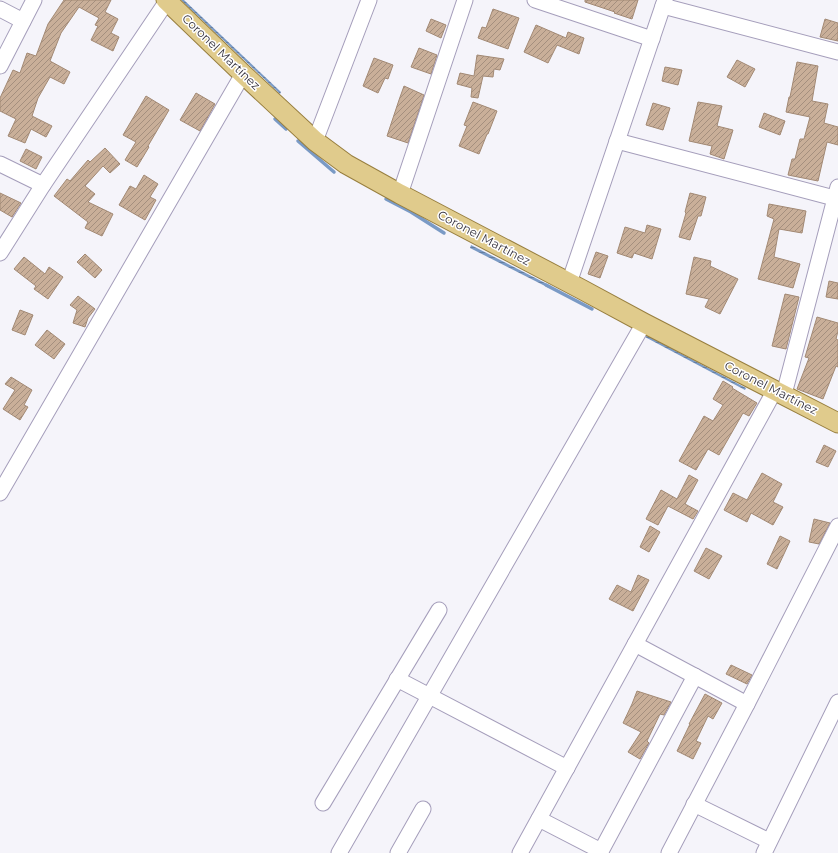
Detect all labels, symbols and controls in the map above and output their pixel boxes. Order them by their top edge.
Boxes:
street label: Coronel Martínez [179,11,264,93]
street label: Coronel Martínez [435,207,533,268]
street label: Coronel Martínez [722,358,820,418]

